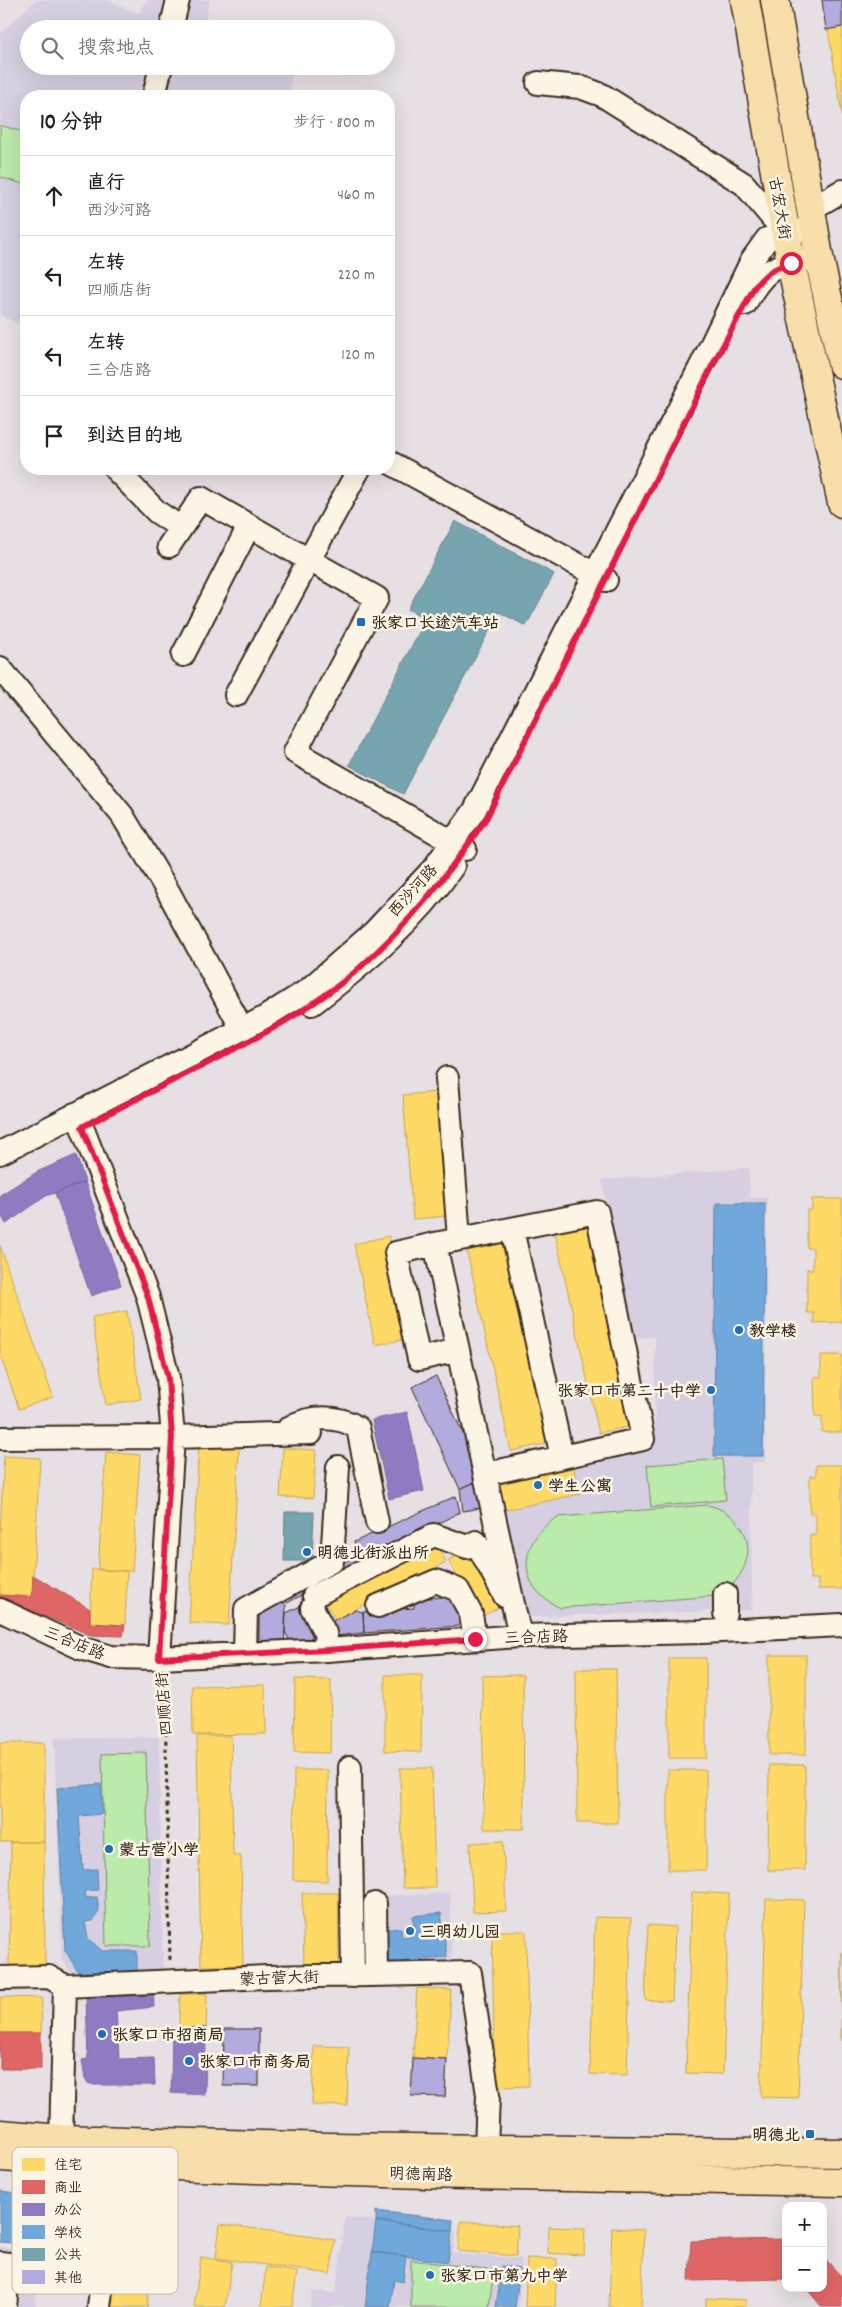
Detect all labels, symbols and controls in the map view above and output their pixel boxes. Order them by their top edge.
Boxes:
search box [20,20,395,75]
icon: search [38,34,66,62]
text: 搜索地点 [78,36,154,63]
text: 10 分钟 [40,109,103,139]
text: 步行 · 800 m [293,112,375,135]
text: 直行 [87,171,125,198]
street label: 古宏大街 [762,175,795,242]
icon: ahead [40,182,68,210]
text: 460 m [337,184,375,207]
text: 西沙河路 [87,200,151,223]
text: 左转 [87,251,125,278]
route start [780,252,803,275]
icon: left [40,262,68,290]
text: 220 m [338,264,375,287]
text: 四顺店街 [87,280,151,303]
text: 左转 [87,331,125,358]
icon: left [40,342,68,370]
text: 120 m [341,344,375,367]
text: 三合店路 [87,360,151,383]
icon: arrive [40,422,68,450]
text: 到达目的地 [87,424,182,451]
place label: 张家口长途汽车站 [371,613,499,636]
marker: 张家口长途汽车站 [355,616,367,628]
street label: 西沙河路 [384,860,444,923]
place label: 教学楼 [749,1321,797,1344]
marker: 教学楼 [733,1324,745,1336]
place label: 张家口市第二十中学 [557,1381,701,1404]
marker: 张家口市第二十中学 [705,1384,717,1396]
place label: 学生公寓 [548,1476,612,1499]
marker: 学生公寓 [532,1479,544,1491]
place label: 明德北街派出所 [317,1543,429,1566]
marker: 明德北街派出所 [301,1546,313,1558]
street label: 三合店路 [40,1622,108,1667]
street label: 三合店路 [504,1626,568,1651]
route end [464,1628,487,1651]
street label: 四顺店街 [152,1671,179,1737]
place label: 蒙古营小学 [119,1840,199,1863]
marker: 蒙古营小学 [103,1843,115,1855]
place label: 三明幼儿园 [420,1922,500,1945]
marker: 三明幼儿园 [404,1925,416,1937]
street label: 蒙古营大街 [239,1967,319,1992]
place label: 张家口市招商局 [112,2025,224,2048]
marker: 张家口市招商局 [96,2028,108,2040]
place label: 张家口市商务局 [199,2052,311,2075]
marker: 张家口市商务局 [183,2055,195,2067]
place label: 明德北 [752,2125,800,2148]
marker: 明德北 [804,2128,816,2140]
legend [12,2147,178,2294]
text: 住宅 [54,2156,82,2176]
street label: 明德南路 [389,2163,453,2188]
text: 商业 [54,2179,82,2199]
text: 办公 [54,2201,82,2221]
map controls [782,2202,827,2292]
button: + [782,2202,827,2247]
text: 学校 [54,2224,82,2244]
text: 公共 [54,2246,82,2266]
button: − [782,2247,827,2292]
place label: 张家口市第九中学 [440,2266,568,2289]
text: 其他 [54,2269,82,2289]
marker: 张家口市第九中学 [424,2269,436,2281]

